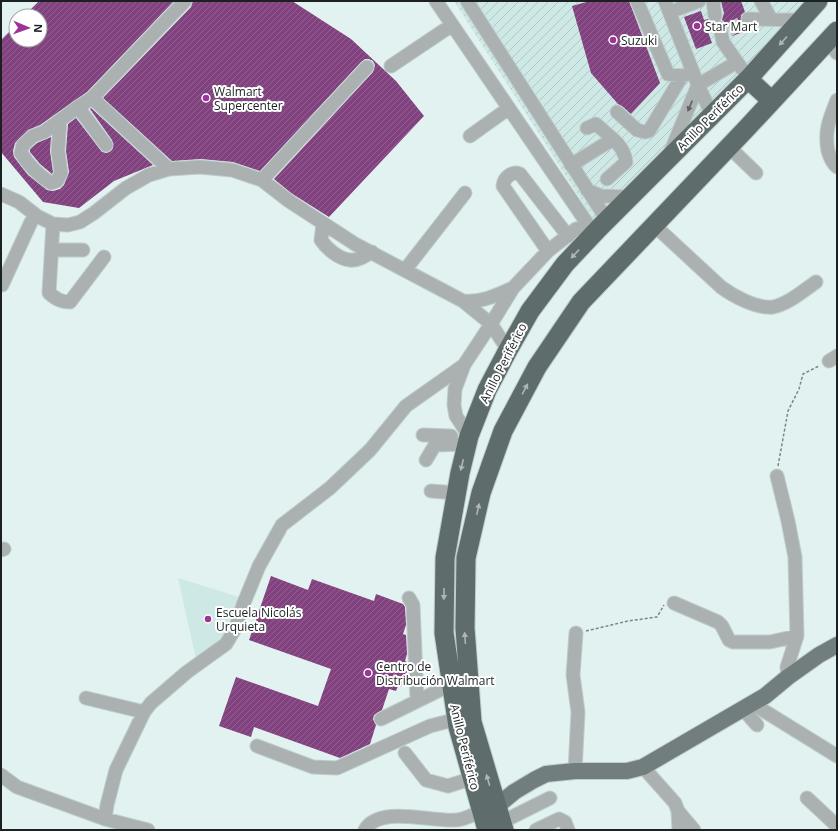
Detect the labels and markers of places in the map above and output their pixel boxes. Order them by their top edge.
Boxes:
place label: Star Mart [705,18,757,35]
marker: Star Mart [692,21,702,31]
place label: Suzuki [621,32,657,49]
marker: Suzuki [608,35,618,45]
place label: Walmart Supercenter [214,83,283,114]
marker: Walmart Supercenter [201,93,211,103]
place label: Escuela Nicolás Urquieta [216,604,302,635]
marker: Escuela Nicolás Urquieta [203,614,213,624]
place label: Centro de Distribución Walmart [376,658,495,689]
marker: Centro de Distribución Walmart [363,668,373,678]

